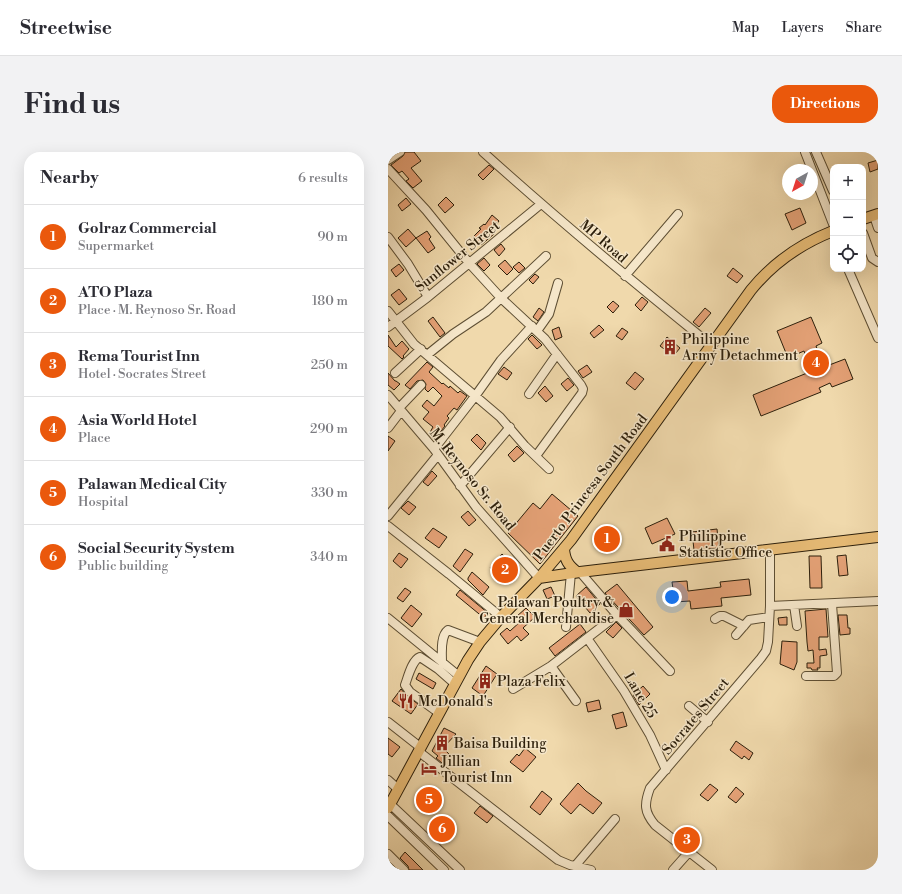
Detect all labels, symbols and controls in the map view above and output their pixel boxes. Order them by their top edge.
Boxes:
text: Streetwise [20,16,112,40]
text: Map [732,19,759,37]
text: Layers [781,19,824,37]
text: Share [846,19,882,37]
button: Directions [772,85,878,123]
text: Find us [24,87,120,122]
north arrow [782,164,818,200]
map controls [830,164,866,272]
button: + [830,164,866,200]
text: Nearby [40,167,99,189]
text: 6 results [298,170,348,186]
button: − [830,200,866,236]
street label: MP Road [576,216,631,267]
street label: Sunflower Street [412,217,504,296]
text: Golraz Commercial [78,219,217,238]
text: 1 [50,229,56,245]
text: 90 m [317,229,348,245]
button: locate [830,236,866,272]
text: Supermarket [78,238,154,254]
text: ATO Plaza [78,283,153,302]
text: 2 [49,293,57,309]
text: 180 m [312,293,348,309]
text: Place · M. Reynoso Sr. Road [78,302,236,318]
place label: Philippine Army Detachment [681,331,798,365]
building icon: Philippine Army Detachment [661,338,679,356]
text: Rema Tourist Inn [78,347,200,366]
pin: 4 [803,348,829,378]
text: 3 [49,357,57,373]
text: 250 m [311,357,348,373]
text: Hotel · Socrates Street [78,366,206,382]
text: Asia World Hotel [78,411,197,430]
street label: Puerto Princesa South Road [530,411,652,564]
text: 4 [49,421,57,437]
text: 290 m [310,421,348,437]
street label: M. Reynoso Sr. Road [425,425,519,535]
text: Place [78,430,110,446]
text: Palawan Medical City [78,475,227,494]
text: 5 [49,485,57,501]
text: 330 m [311,485,348,501]
text: Hospital [78,494,128,510]
pin: 1 [594,524,620,554]
place label: Philippine Statistic Office [679,528,772,562]
public building icon: Philippine Statistic Office [658,535,676,553]
text: Social Security System [78,539,235,558]
text: 6 [49,549,57,565]
text: 340 m [310,549,348,565]
pin: 2 [492,555,518,585]
text: Public building [78,558,168,574]
your location [662,587,682,607]
place label: Palawan Poultry & General Merchandise [479,594,615,628]
shop icon: Palawan Poultry & General Merchandise [617,601,635,619]
street label: Lane 25 [619,669,661,722]
building icon: Plaza Felix [476,672,494,690]
place label: Plaza Felix [497,673,567,691]
street label: Socrates Street [658,674,733,759]
restaurant icon: McDonald's [397,692,415,710]
place label: McDonald's [418,693,493,711]
building icon: Baisa Building [433,734,451,752]
place label: Baisa Building [453,735,547,753]
place label: Jillian Tourist Inn [440,753,513,787]
hotel icon: Jillian Tourist Inn [420,760,438,778]
pin: 5 [416,785,442,815]
pin: 6 [429,814,455,844]
pin: 3 [674,825,700,855]

